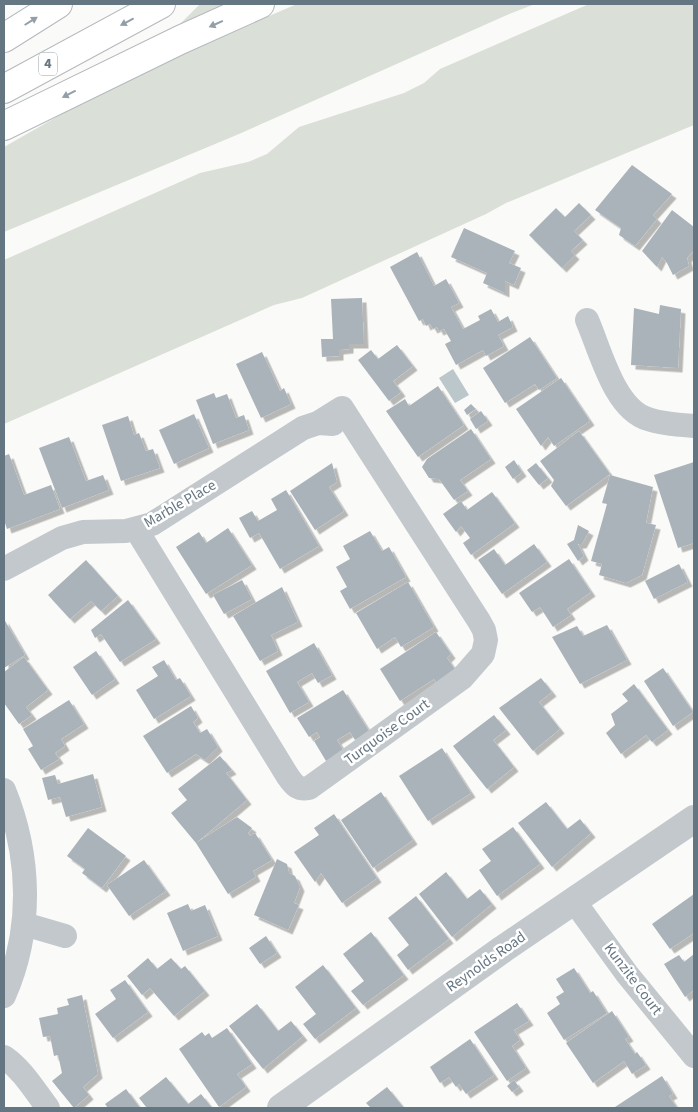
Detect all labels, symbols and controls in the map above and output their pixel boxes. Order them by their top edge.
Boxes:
one-way arrow [24,16,38,26]
one-way arrow [119,18,134,26]
one-way arrow [209,20,223,28]
road number: 4 [39,52,57,76]
one-way arrow [62,90,76,98]
street label: Marble Place [140,475,220,533]
street label: Turquoise Court [340,694,434,770]
street label: Reynolds Road [442,927,530,997]
street label: Kunzite Court [599,939,667,1019]

